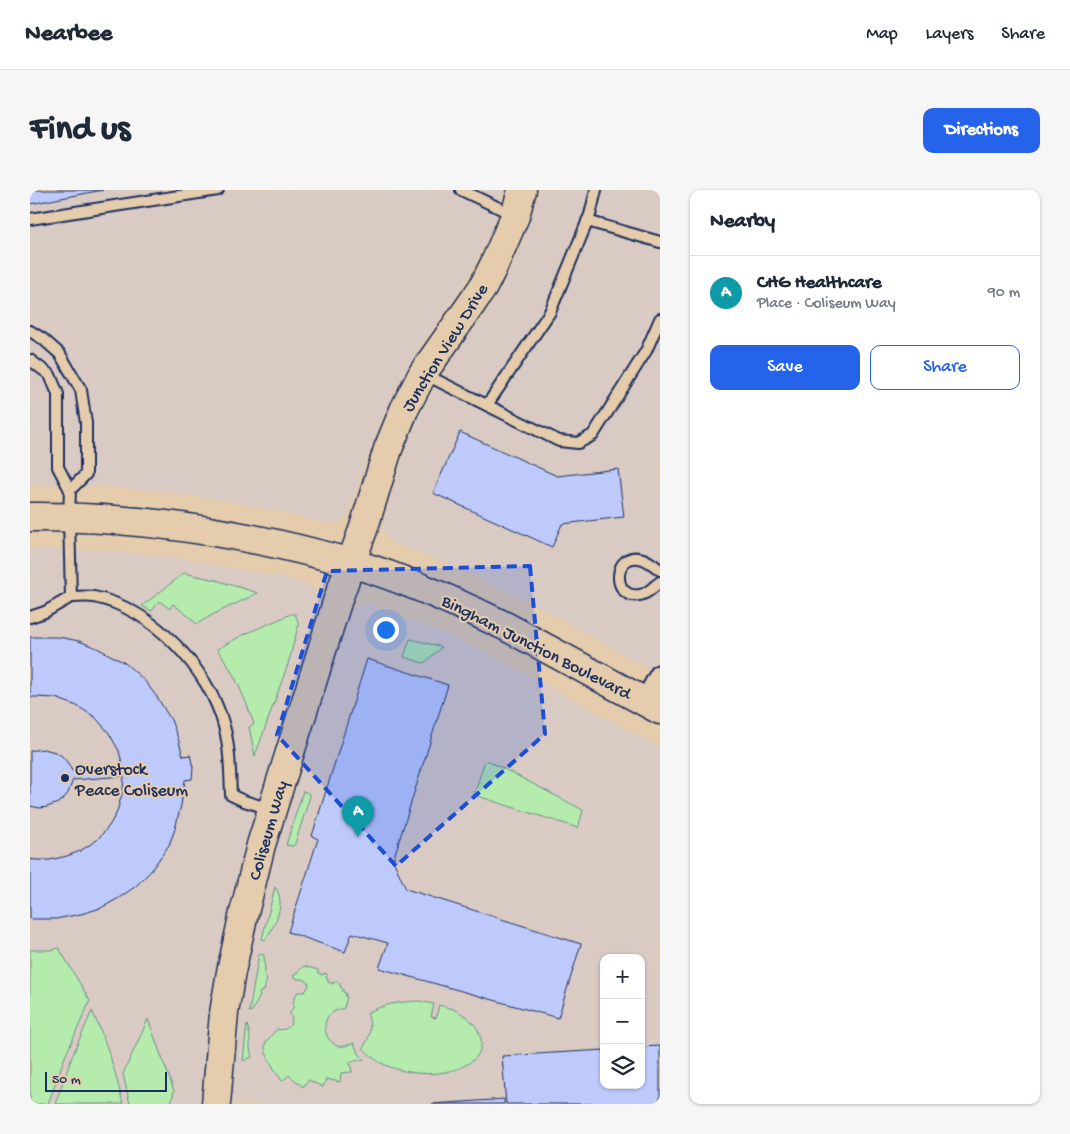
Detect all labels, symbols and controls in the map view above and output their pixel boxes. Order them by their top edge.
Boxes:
text: Nearbee [25,20,112,49]
text: Map [866,24,898,45]
text: Layers [926,24,973,45]
text: Share [1001,24,1045,45]
button: Directions [923,108,1040,153]
text: Find us [30,110,130,151]
text: Nearby [710,210,775,235]
text: CHG Healthcare [757,272,882,295]
street label: Junction View Drive [398,280,494,416]
text: A [721,284,731,303]
text: 90 m [988,284,1020,303]
text: Place · Coliseum Way [757,295,896,314]
button: Save [710,345,860,390]
button: Share [870,345,1020,390]
street label: Bingham Junction Boulevard [437,591,635,706]
your location [373,617,399,643]
place label: Overstock Peace Coliseum [74,760,188,802]
marker: Overstock Peace Coliseum [59,772,71,784]
street label: Coliseum Way [245,778,294,883]
pin: A [342,796,374,837]
map controls [600,954,645,1089]
button: + [600,954,645,999]
button: − [600,999,645,1044]
button: layers [600,1044,645,1089]
scale bar [45,1069,168,1092]
text: 50 m [52,1072,81,1089]

